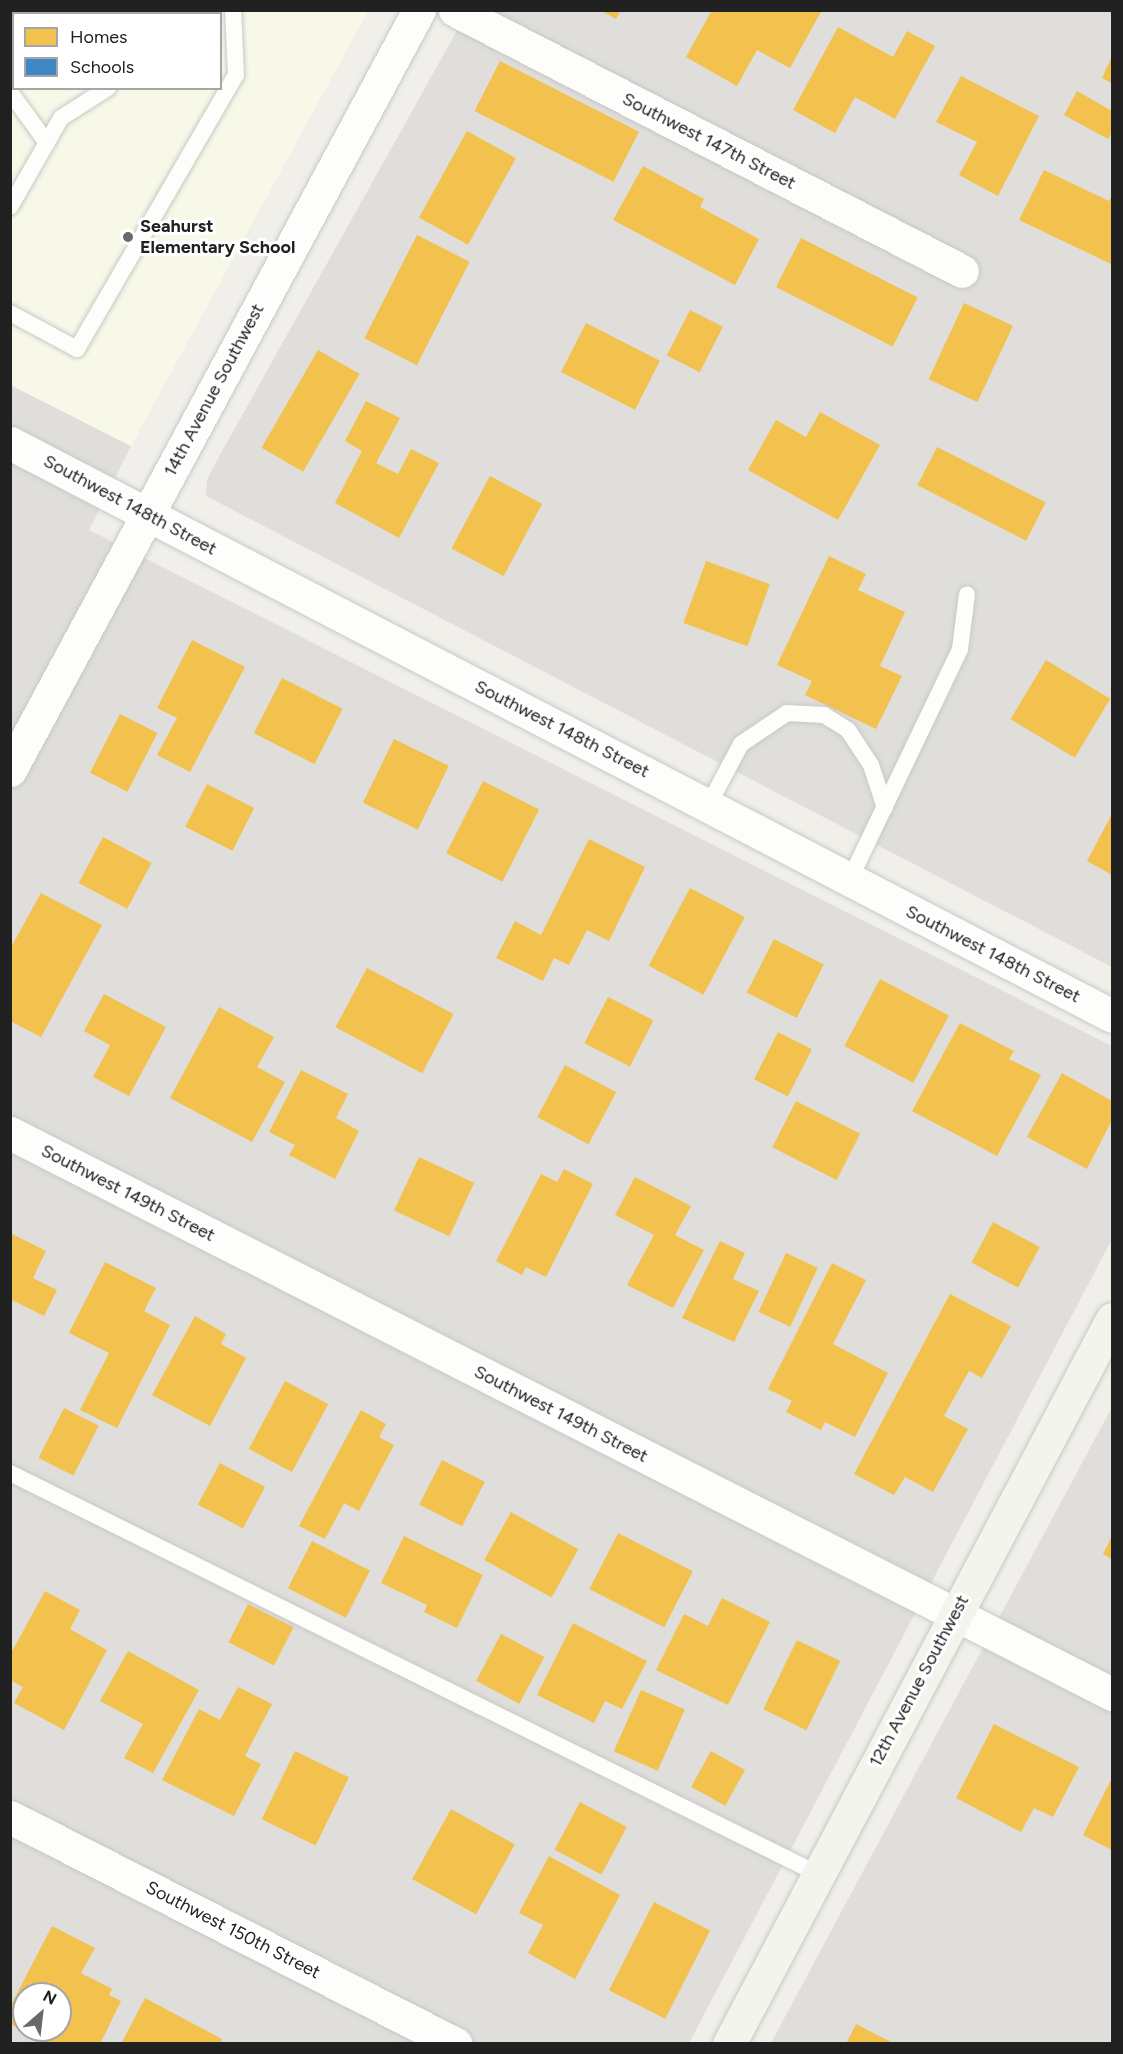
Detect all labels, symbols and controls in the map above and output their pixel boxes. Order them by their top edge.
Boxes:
legend [12,12,222,90]
text: Homes [70,26,128,48]
text: Schools [70,56,134,78]
street label: Southwest 147th Street [619,88,799,194]
place label: Seahurst Elementary School [140,216,295,258]
marker: Seahurst Elementary School [121,230,135,244]
street label: 14th Avenue Southwest [159,300,269,480]
street label: Southwest 148th Street [40,450,220,560]
street label: Southwest 148th Street [471,676,653,782]
street label: Southwest 148th Street [902,901,1084,1007]
street label: Southwest 149th Street [38,1140,218,1246]
street label: Southwest 149th Street [471,1361,651,1467]
street label: 12th Avenue Southwest [865,1591,973,1771]
street label: Southwest 150th Street [142,1877,324,1983]
north arrow [12,1982,72,2042]
text: N [40,1986,60,2009]

